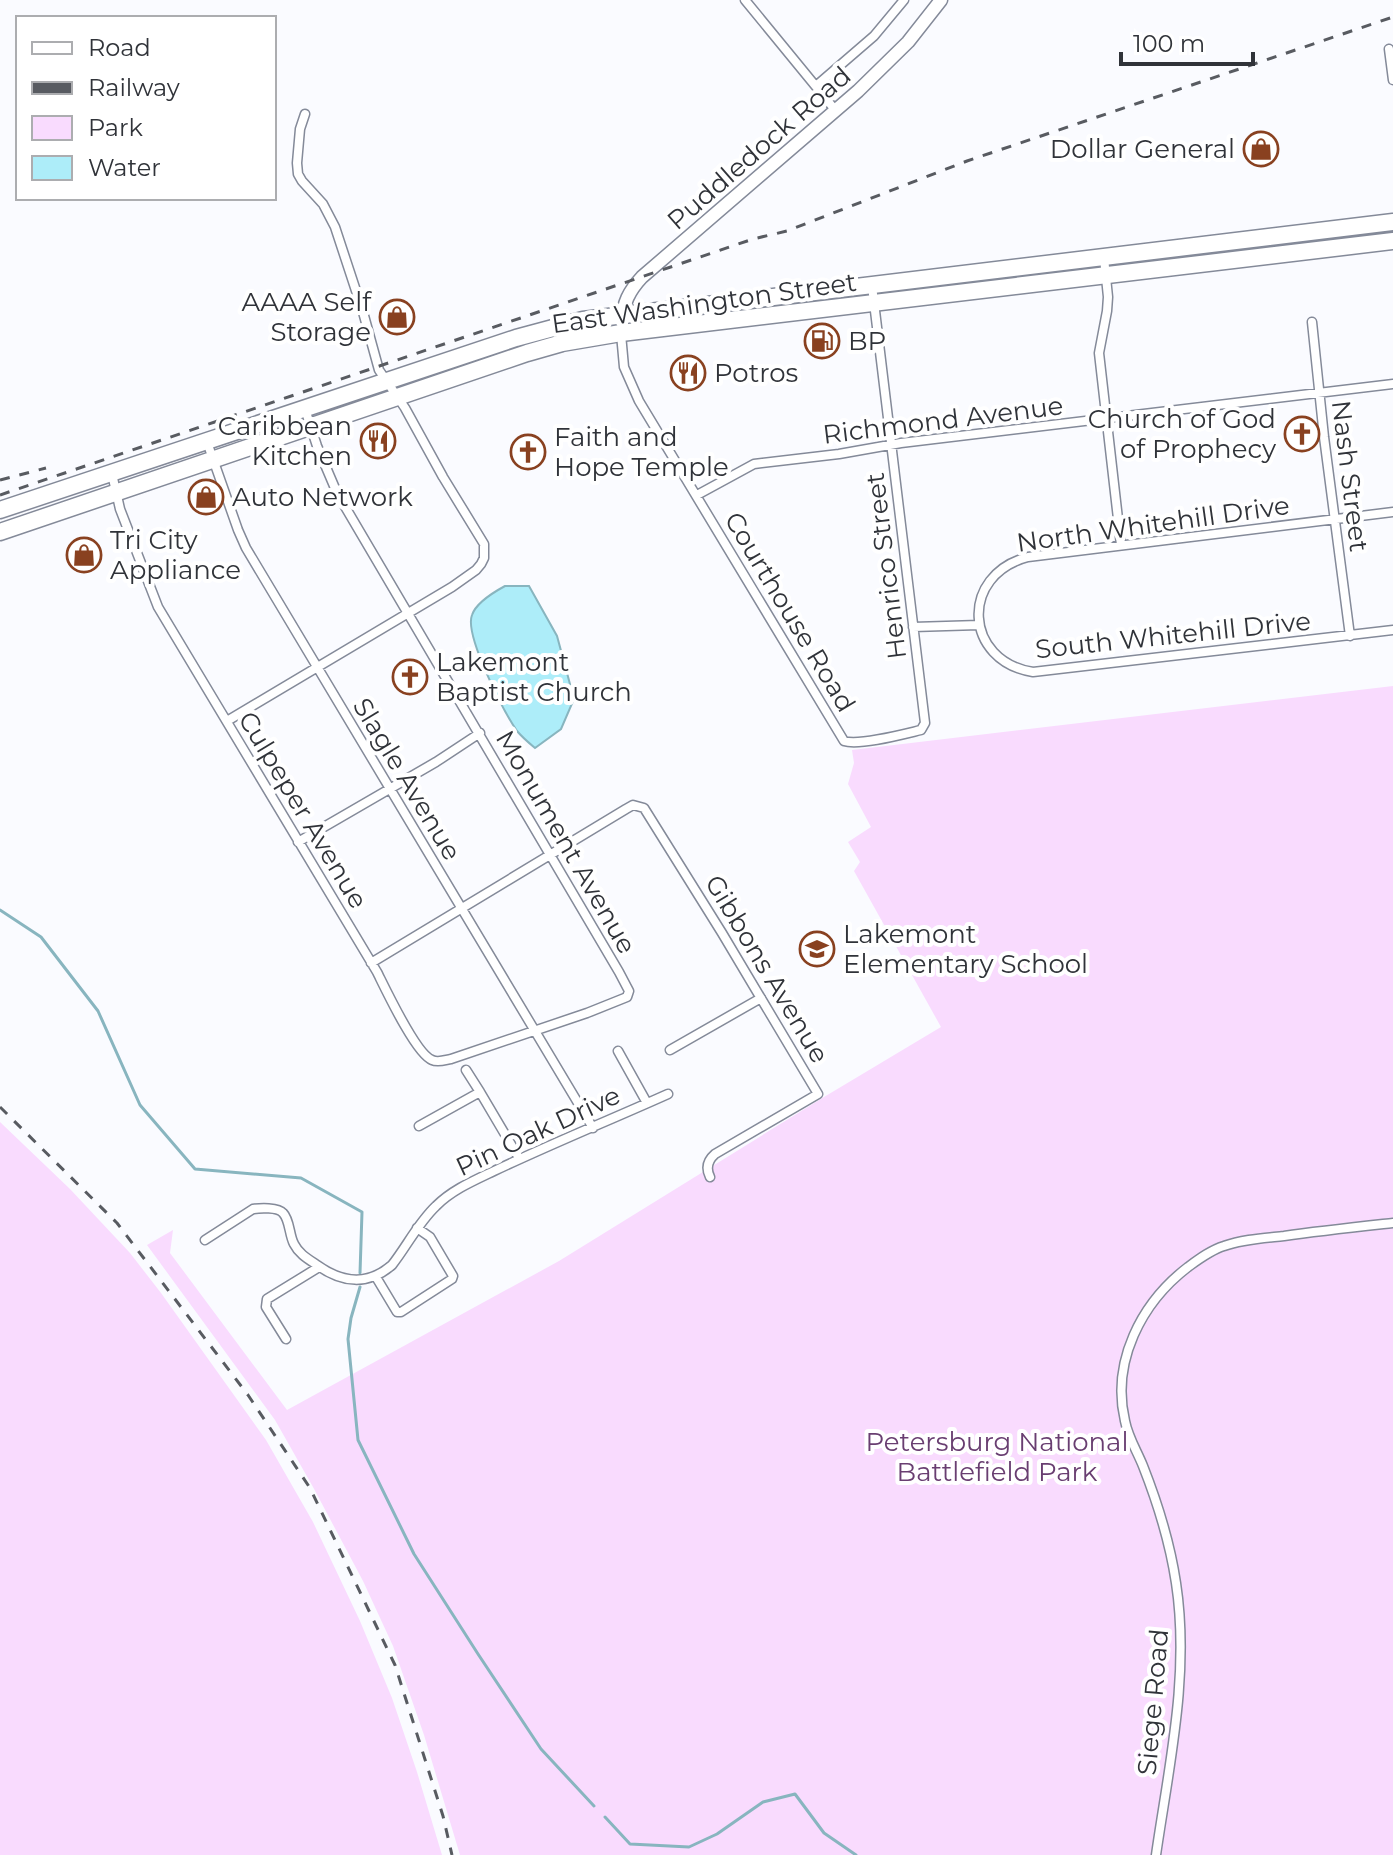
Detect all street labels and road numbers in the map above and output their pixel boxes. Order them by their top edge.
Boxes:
street label: Puddledock Road [661,60,857,236]
street label: East Washington Street [550,266,858,340]
street label: Richmond Avenue [821,389,1065,451]
street label: Nash Street [1325,399,1375,553]
street label: Henrico Street [859,471,913,661]
street label: North Whitehill Drive [1015,489,1291,559]
street label: Courthouse Road [718,506,862,718]
street label: South Whitehill Drive [1034,605,1312,665]
street label: Slagle Avenue [346,692,468,866]
street label: Culpeper Avenue [231,706,375,914]
street label: Monument Avenue [489,725,643,959]
street label: Gibbons Avenue [698,869,836,1069]
street label: Pin Oak Drive [451,1079,625,1183]
street label: Siege Road [1131,1627,1175,1777]

